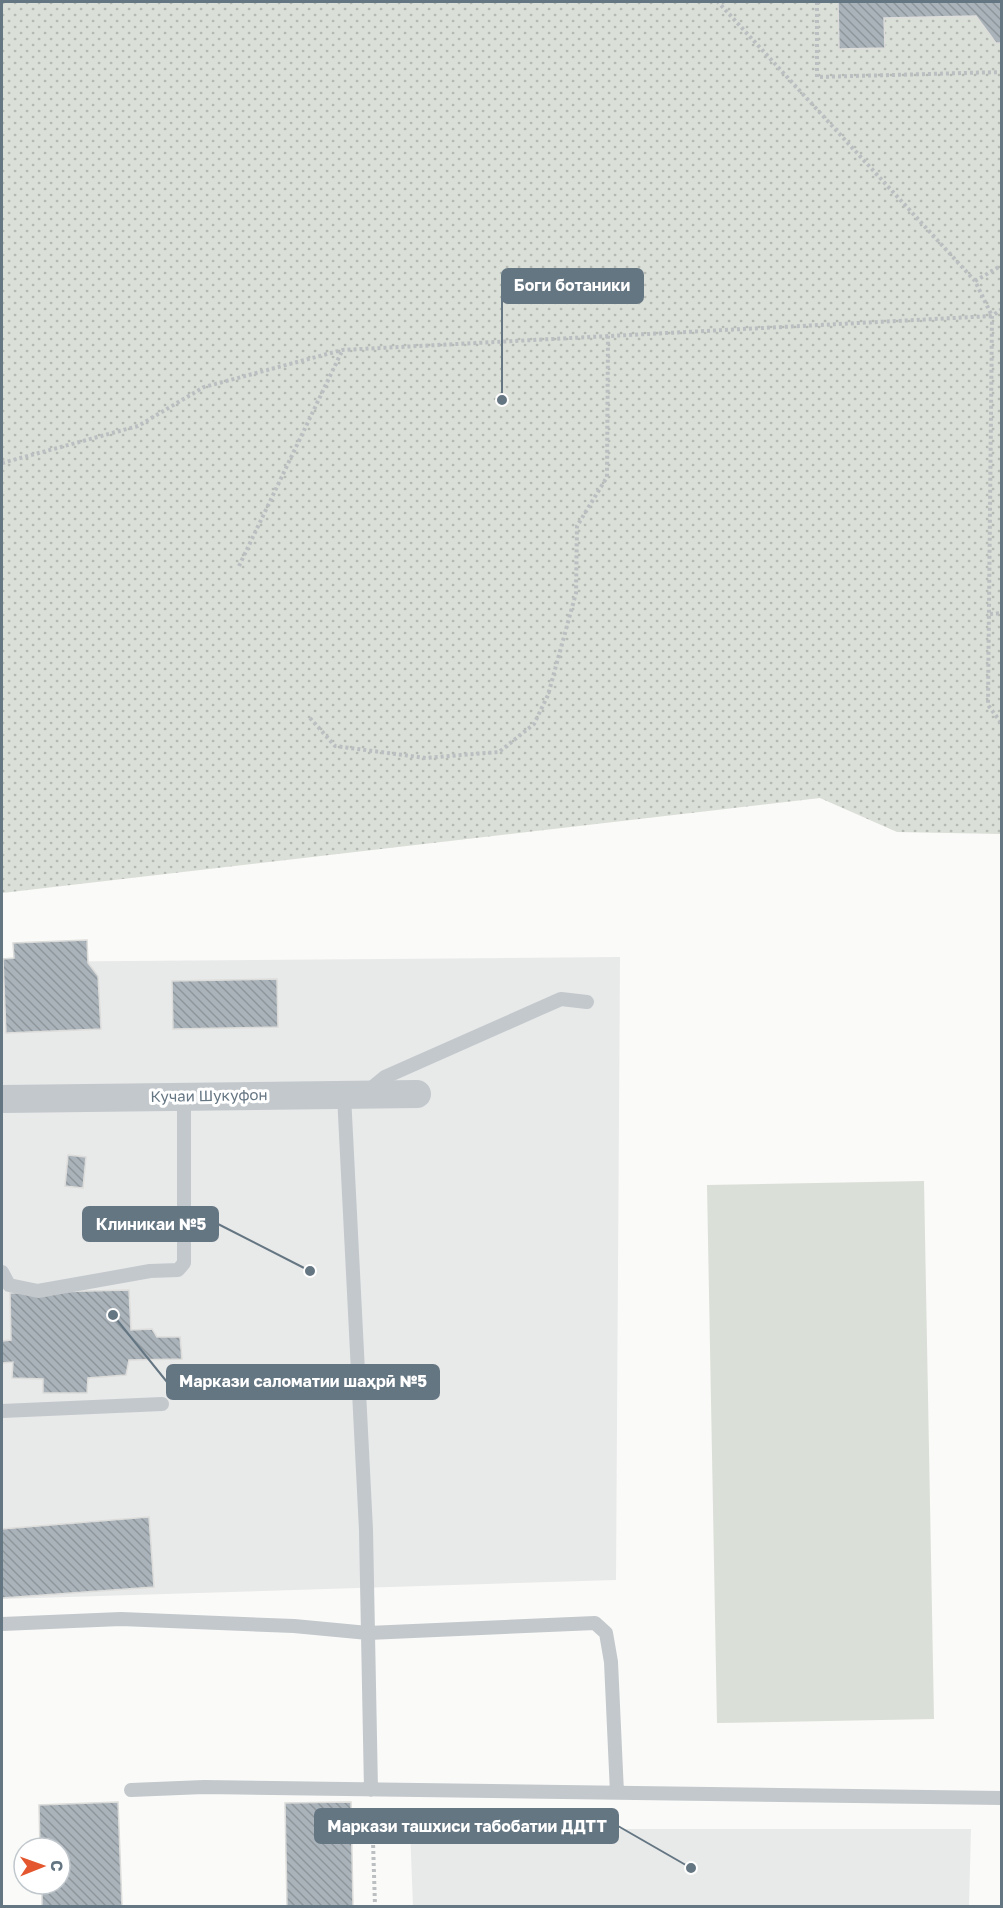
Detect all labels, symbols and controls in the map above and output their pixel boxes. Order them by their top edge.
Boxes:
callout: Боги ботаники [502,269,643,303]
text: Боги ботаники [514,275,630,295]
street label: Кучаи Шукуфон [150,1085,268,1105]
callout: Клиникаи №5 [83,1207,218,1241]
text: Клиникаи №5 [96,1214,207,1234]
callout: Маркази саломатии шаҳрӣ №5 [167,1365,439,1399]
text: Маркази саломатии шаҳрӣ №5 [179,1371,427,1391]
callout: Маркази ташхиси табобатии ДДТТ [315,1809,618,1843]
text: Маркази ташхиси табобатии ДДТТ [327,1816,607,1836]
north arrow [12,1836,72,1896]
text: С [47,1860,67,1872]

